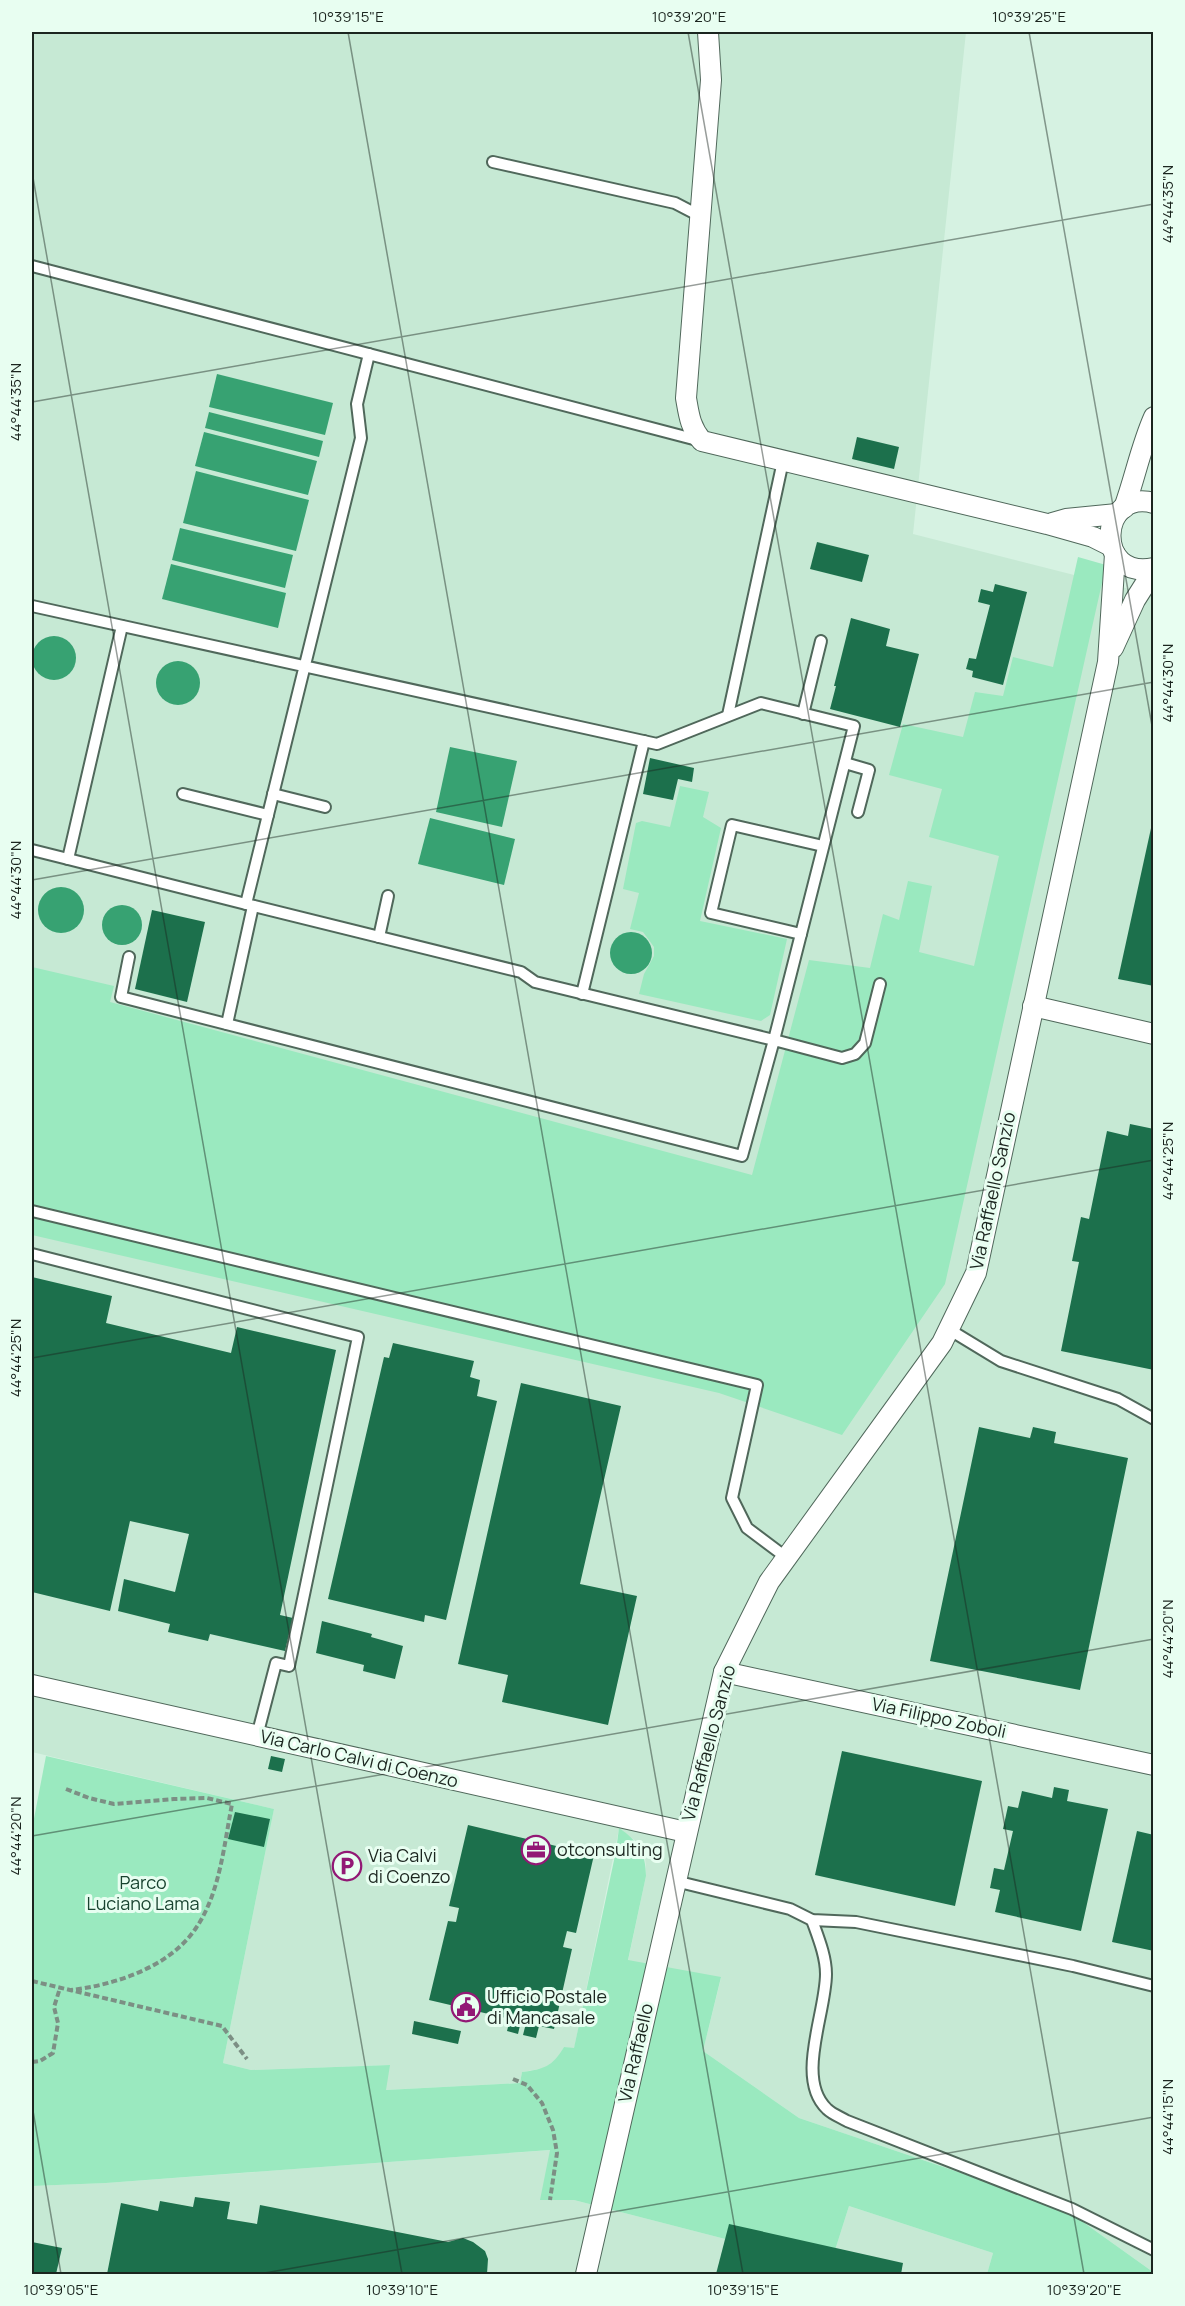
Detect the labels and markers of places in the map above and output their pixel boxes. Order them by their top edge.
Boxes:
office icon: otconsulting [520,1834,552,1866]
place label: otconsulting [557,1837,663,1861]
place label: Via Calvi di Coenzo [368,1843,450,1888]
parking icon: Via Calvi di Coenzo [331,1850,363,1882]
place label: Ufficio Postale di Mancasale [487,1984,607,2029]
public building icon: Ufficio Postale di Mancasale [450,1991,482,2023]

